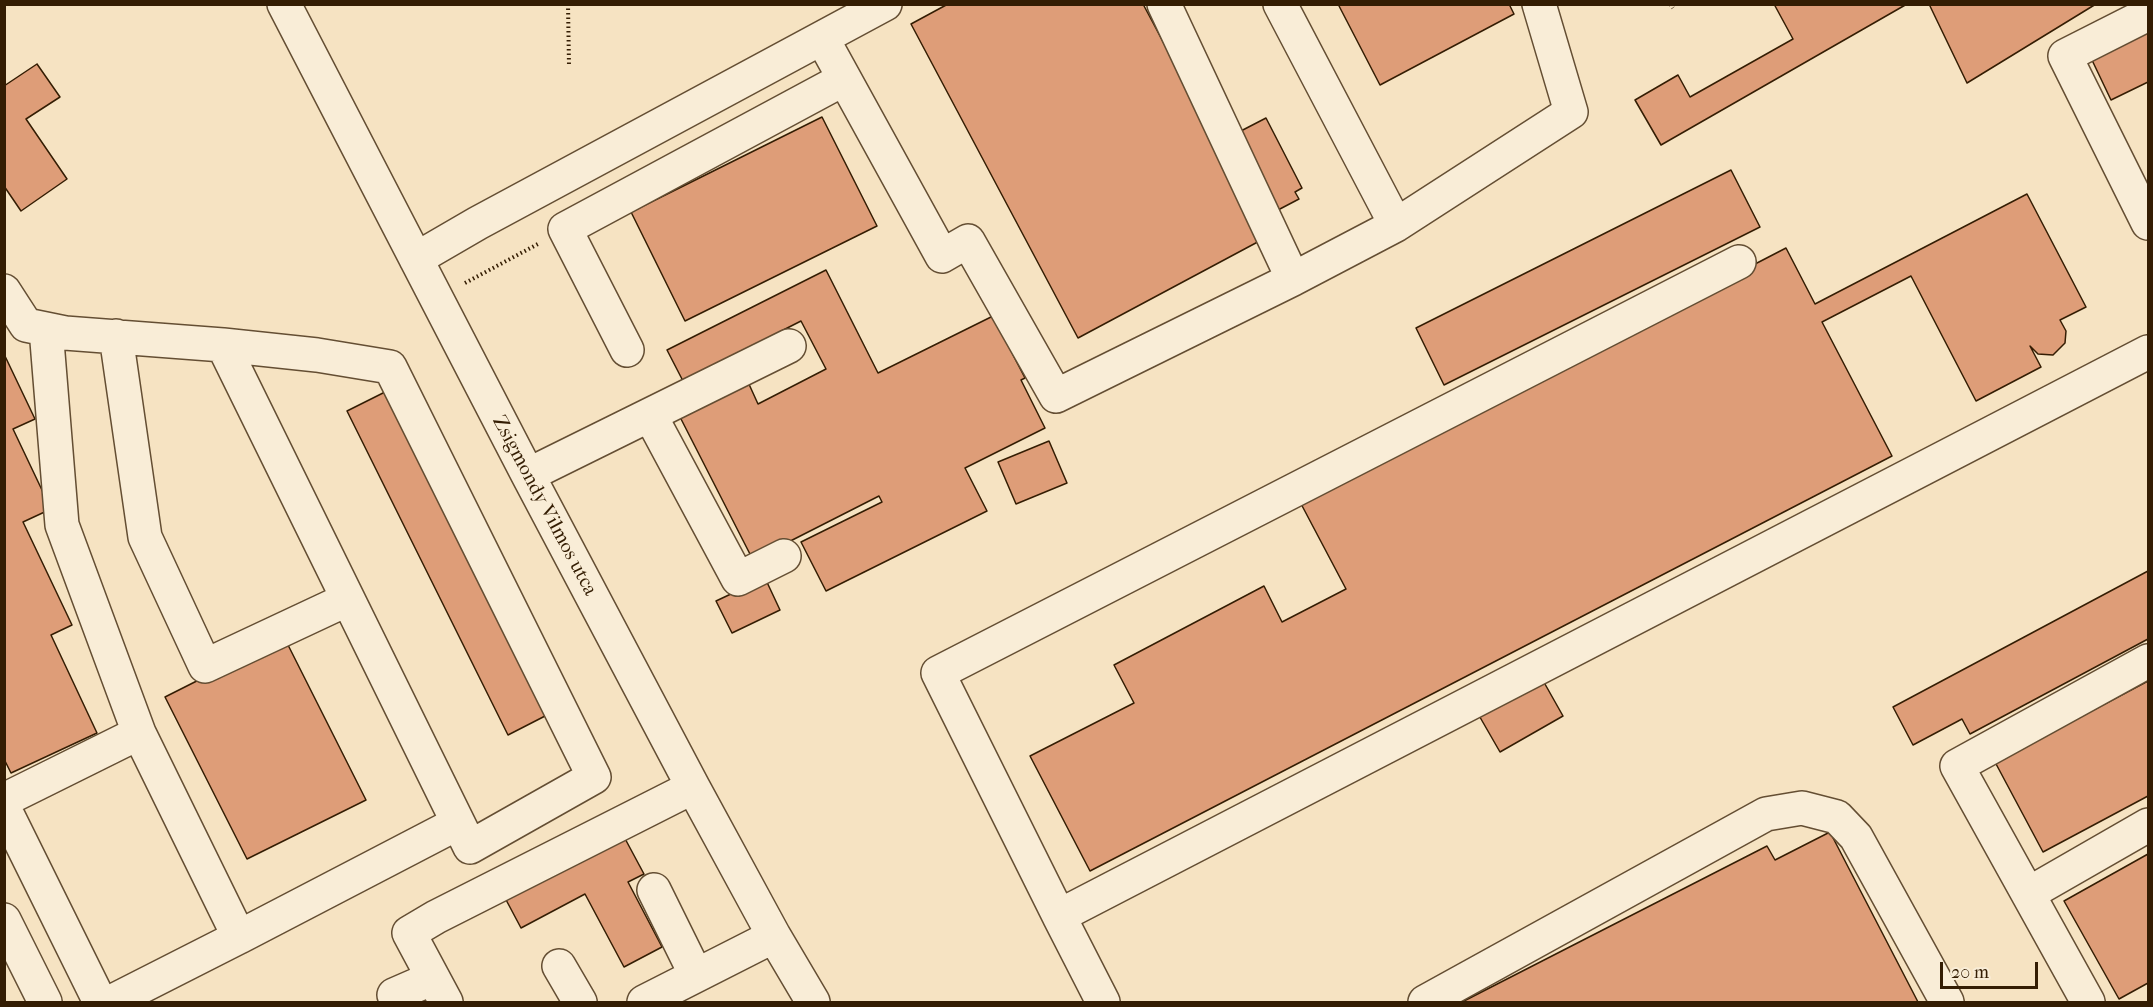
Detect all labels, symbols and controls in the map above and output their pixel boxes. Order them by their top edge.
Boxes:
street label: Zsigmondy Vilmos utca [486,412,602,600]
scale bar [1943,950,2040,988]
text: 20 m [1951,962,1989,983]

